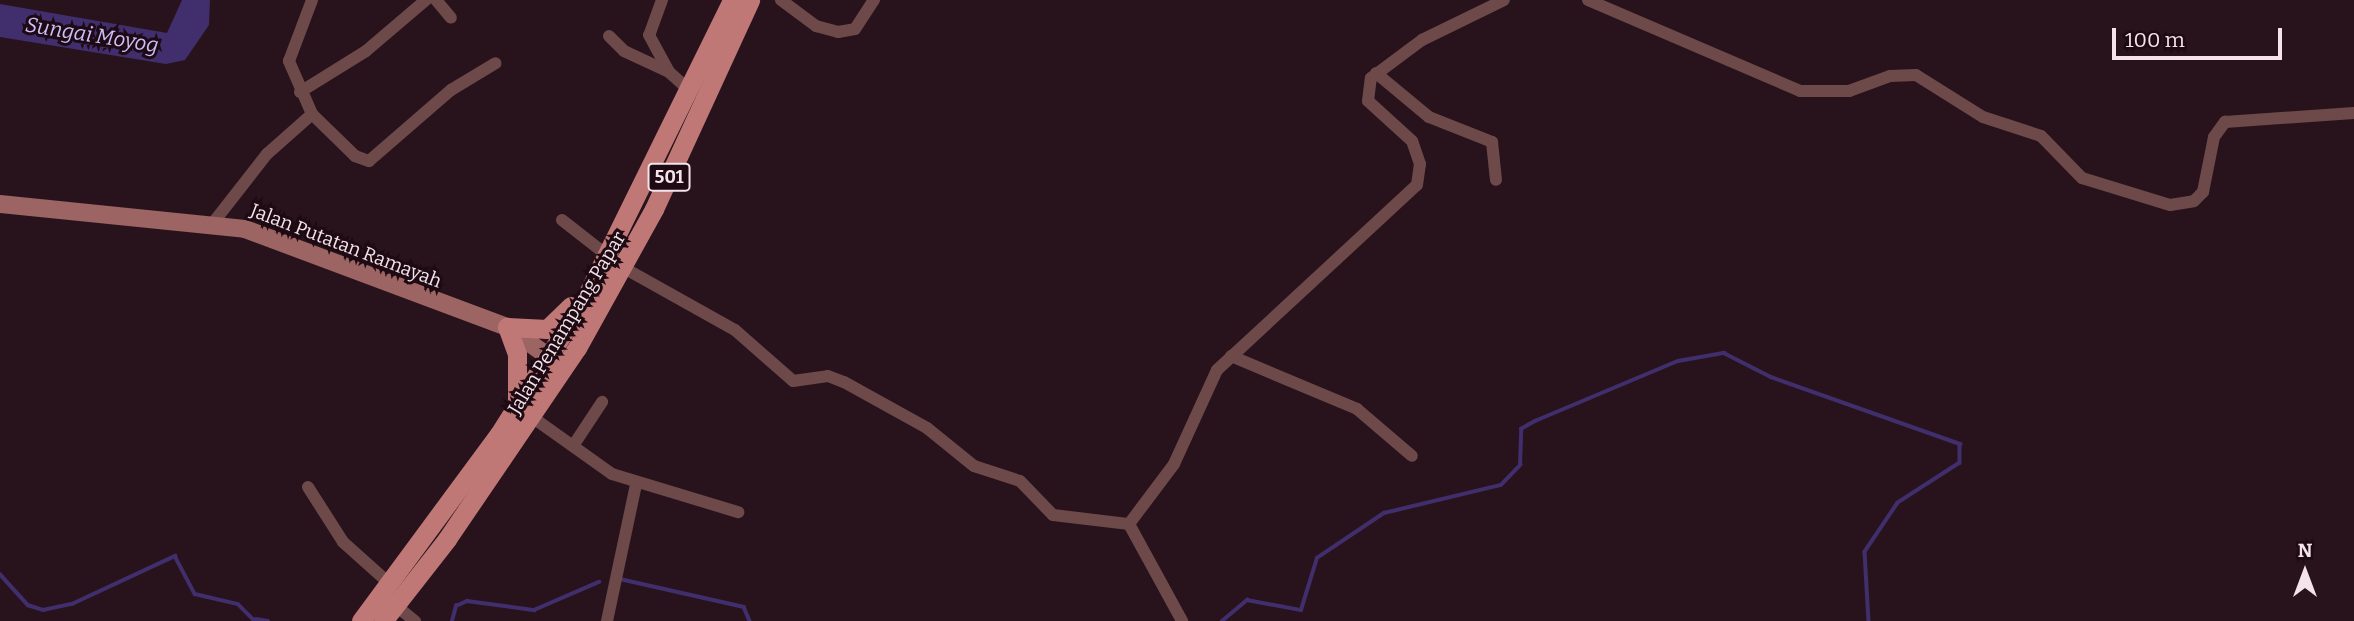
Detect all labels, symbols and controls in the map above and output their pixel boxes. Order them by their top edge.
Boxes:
water label: Sungai Moyog [23,12,161,58]
scale bar [2116,14,2286,58]
text: 100 m [2125,27,2185,53]
road number: 501 [646,162,692,192]
street label: Jalan Putatan Ramayah [247,199,445,293]
street label: Jalan Penampang Papar [503,227,631,419]
north arrow [2270,537,2340,607]
text: N [2298,539,2312,562]

